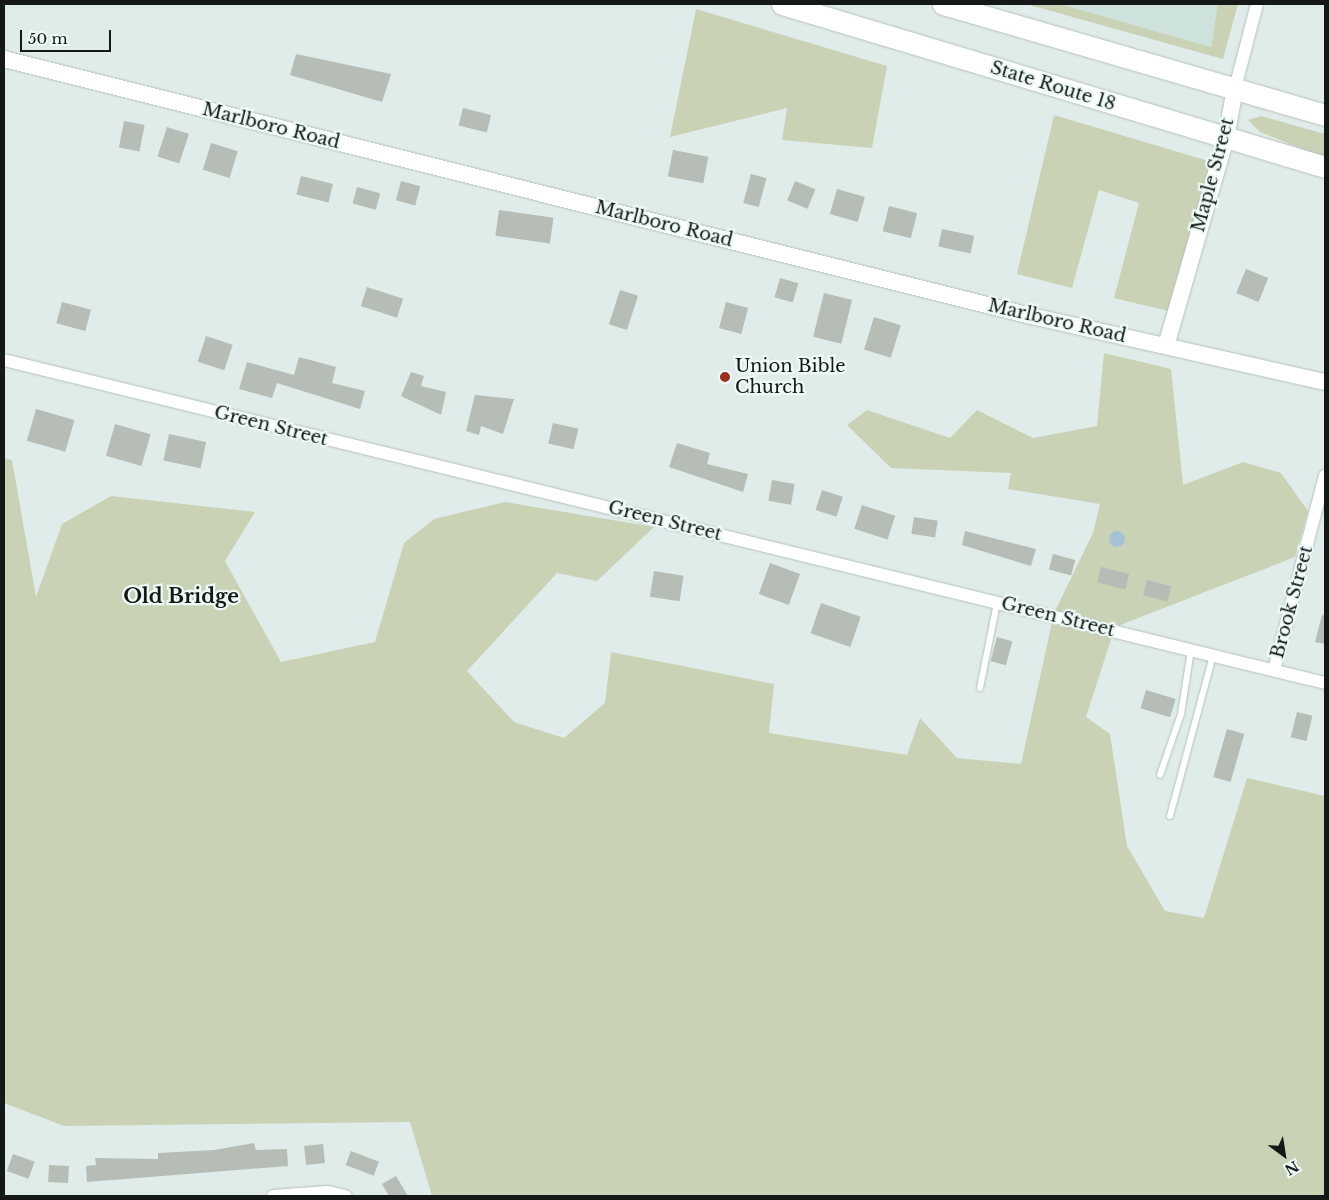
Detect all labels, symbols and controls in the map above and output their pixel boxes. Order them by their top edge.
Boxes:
scale bar [22,20,114,52]
text: 50 m [28,29,68,48]
street label: State Route 18 [988,57,1118,115]
street label: Marlboro Road [200,98,342,154]
street label: Maple Street [1187,116,1239,234]
street label: Marlboro Road [593,196,735,252]
street label: Marlboro Road [986,295,1128,347]
place label: Union Bible Church [735,356,846,398]
marker: Union Bible Church [719,371,731,383]
street label: Green Street [212,401,330,451]
street label: Green Street [606,496,724,546]
street label: Brook Street [1267,543,1317,661]
district label: Old Bridge [123,584,239,608]
street label: Green Street [999,592,1117,642]
north arrow [1259,1130,1309,1180]
text: N [1281,1157,1302,1179]

